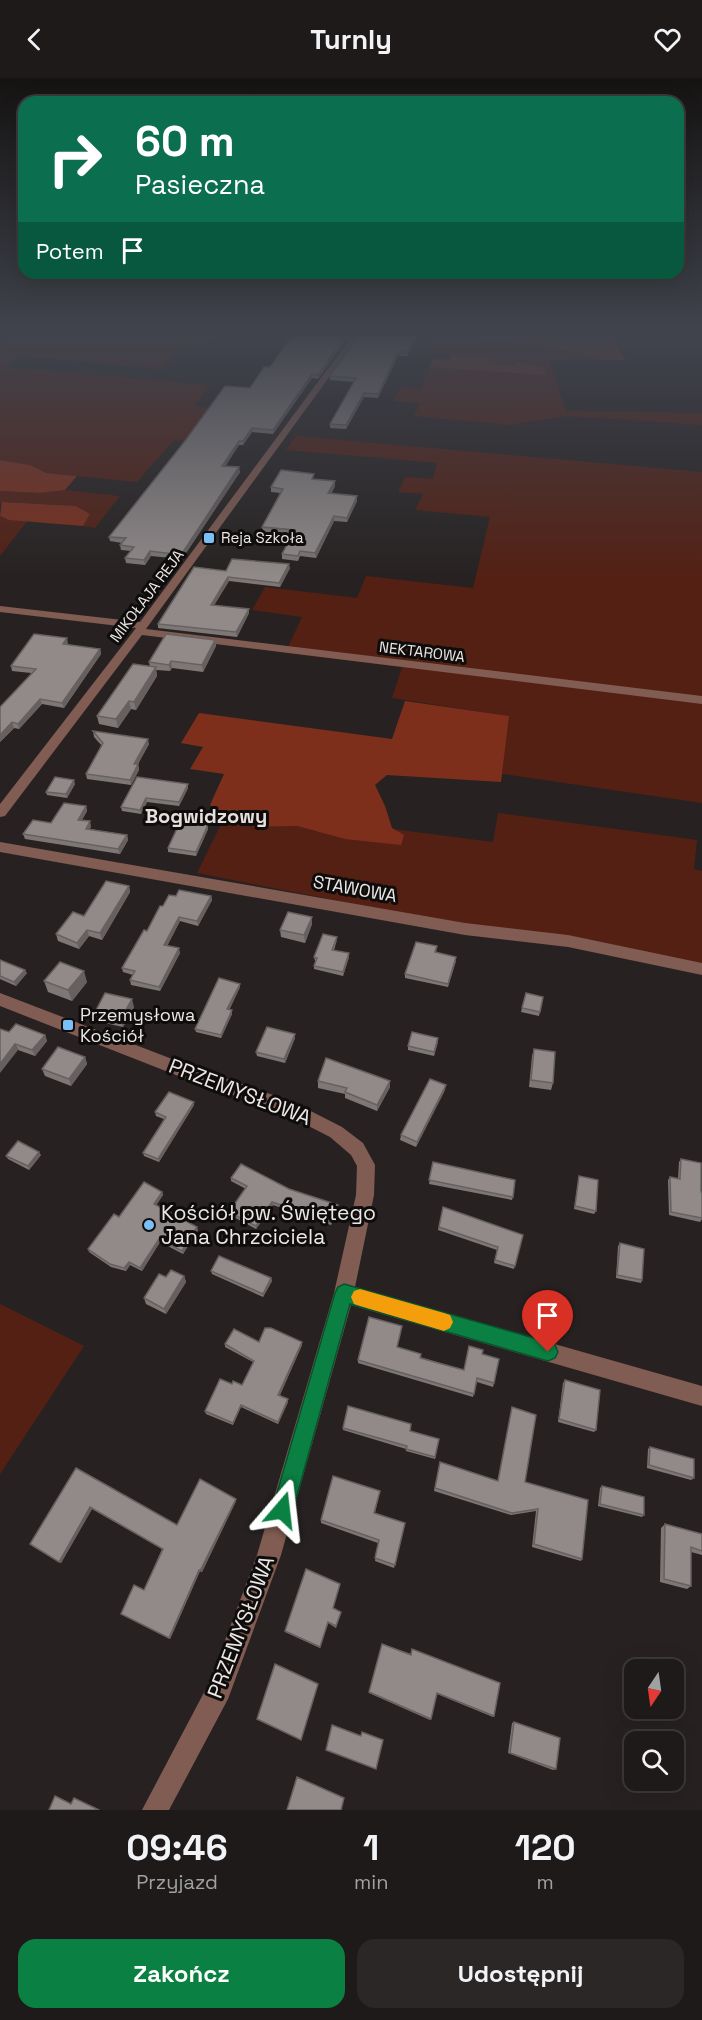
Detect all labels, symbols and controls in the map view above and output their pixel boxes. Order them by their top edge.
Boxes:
text: Turnly [310,22,392,57]
icon: back [18,23,51,56]
icon: heart [651,23,684,56]
text: 60 m [135,115,235,168]
icon: right [36,120,114,198]
text: Pasieczna [135,167,265,202]
icon: arrive [116,234,149,267]
text: Potem [36,237,104,265]
place label: Reja Szkoła [221,528,304,547]
marker: Reja Szkoła [202,531,216,545]
street label: MIKOŁAJA REJA [106,545,188,646]
street label: NEKTAROWA [378,637,467,666]
district label: Bogwidzowy [145,803,267,829]
street label: STAWOWA [311,870,399,907]
place label: Przemysłowa Kościół [80,1003,195,1047]
marker: Przemysłowa Kościół [61,1018,75,1032]
street label: PRZEMYSŁOWA [165,1052,315,1131]
place label: Kościół pw. Świętego Jana Chrzciciela [161,1199,376,1250]
marker: Kościół pw. Świętego Jana Chrzciciela [142,1218,156,1232]
pin [522,1290,573,1352]
icon: arrive [531,1299,564,1332]
position arrow [250,1478,314,1542]
street label: PRZEMYSŁOWA [201,1552,280,1702]
north arrow [624,1659,684,1719]
map controls [624,1659,684,1791]
button: search [624,1731,684,1791]
text: 09:46 [126,1825,228,1871]
text: 1 [363,1825,379,1871]
text: 120 [515,1825,576,1871]
text: Przyjazd [136,1869,218,1895]
text: min [354,1869,388,1895]
text: m [537,1869,554,1895]
button: Zakończ [18,1939,345,2008]
button: Udostępnij [357,1939,684,2008]

